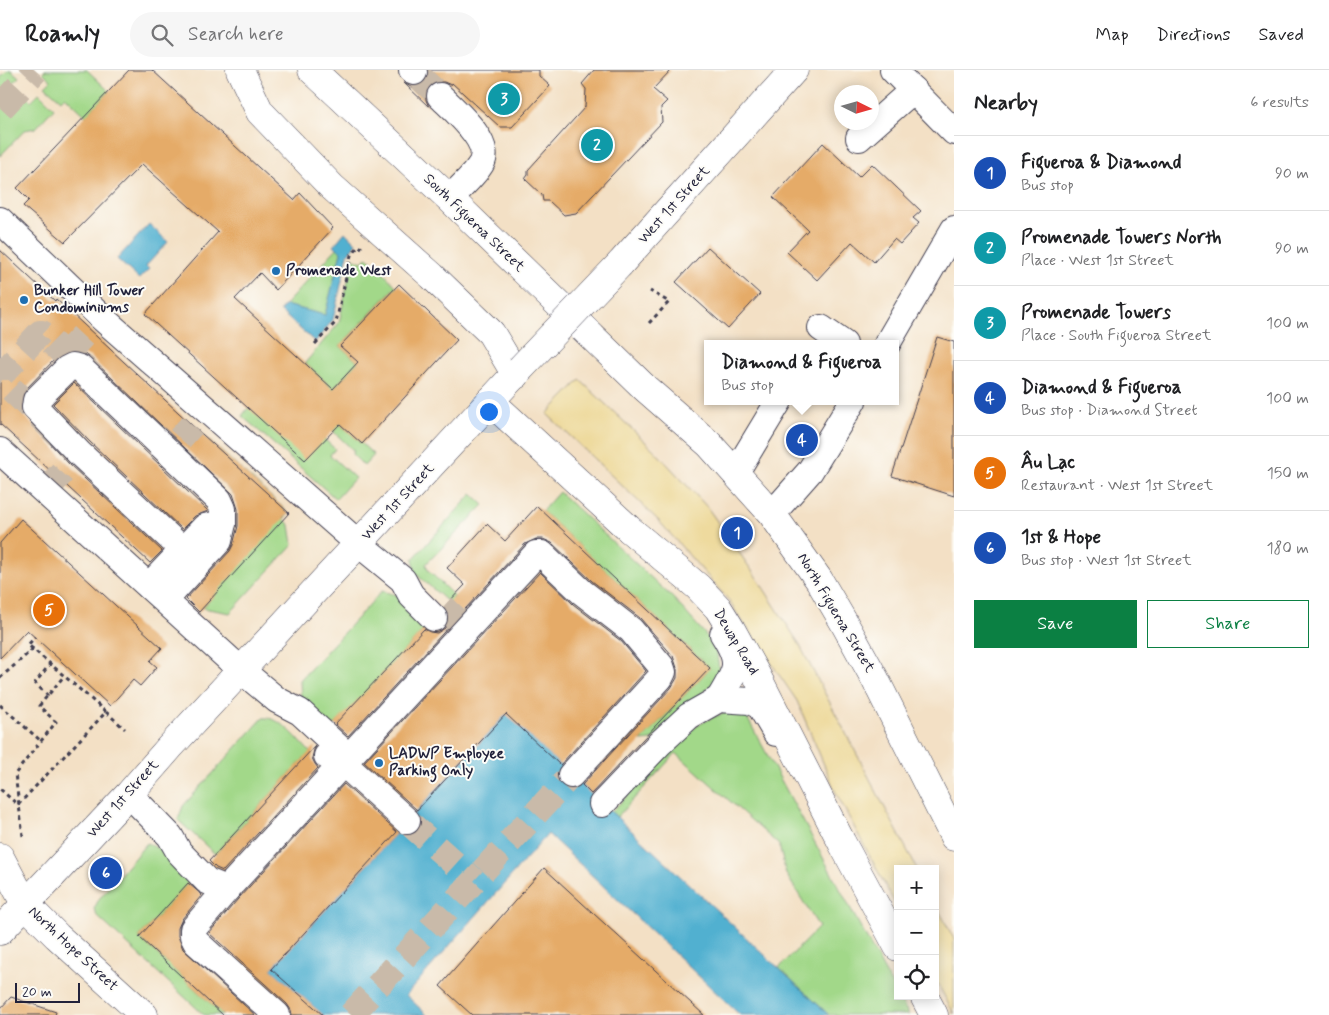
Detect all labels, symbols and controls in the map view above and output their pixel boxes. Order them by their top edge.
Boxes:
search box [130,12,480,57]
text: Roamly [25,19,100,50]
icon: search [148,21,176,49]
text: Search here [188,22,284,47]
text: Map [1096,23,1129,47]
text: Directions [1157,23,1231,47]
text: Saved [1259,23,1304,47]
pin: 3 [488,80,520,118]
north arrow [834,85,879,130]
text: Nearby [974,89,1038,117]
text: 6 results [1250,92,1309,113]
pin: 2 [581,126,613,164]
text: Figueroa & Diamond [1021,150,1182,175]
street label: West 1st Street [633,161,715,248]
text: 1 [986,163,994,184]
text: 90 m [1275,163,1309,184]
street label: South Figueroa Street [418,169,529,278]
text: Bus stop [1021,175,1074,196]
text: Promenade Towers North [1021,225,1222,250]
text: 2 [986,238,994,259]
text: 90 m [1275,238,1309,259]
text: Place · West 1st Street [1021,250,1174,271]
place label: Promenade West [286,261,392,281]
marker: Promenade West [270,265,282,277]
place label: Bunker Hill Tower Condominiums [34,281,145,318]
marker: Bunker Hill Tower Condominiums [18,294,30,306]
text: Promenade Towers [1021,300,1171,325]
text: 3 [986,313,994,334]
text: 100 m [1266,313,1309,334]
text: Place · South Figueroa Street [1021,325,1211,346]
popup [704,340,899,405]
text: Diamond & Figueroa [721,350,882,375]
text: Bus stop [721,375,774,396]
text: Diamond & Figueroa [1021,375,1182,400]
text: 4 [985,388,995,409]
text: 100 m [1266,388,1309,409]
your location [476,399,502,425]
text: Bus stop · Diamond Street [1021,400,1197,421]
pin: 4 [786,421,818,459]
text: Âu Lạc [1021,450,1075,475]
street label: West 1st Street [357,459,439,545]
text: 5 [985,463,995,484]
text: 150 m [1267,463,1309,484]
text: Restaurant · West 1st Street [1021,475,1213,496]
pin: 1 [721,514,753,552]
text: 1st & Hope [1021,525,1101,550]
text: 6 [986,538,994,559]
text: 180 m [1266,538,1309,559]
street label: North Figueroa Street [792,550,880,677]
text: Bus stop · West 1st Street [1021,550,1192,571]
pin: 5 [33,591,65,629]
button: Save [974,600,1137,648]
button: Share [1147,600,1309,648]
street label: Dewap Road [708,605,764,679]
place label: LADWP Employee Parking Only [389,744,505,783]
street label: West 1st Street [82,755,164,842]
marker: LADWP Employee Parking Only [373,757,385,769]
pin: 6 [90,854,122,892]
map controls [894,865,939,1000]
button: + [894,865,939,910]
street label: North Hope Street [24,902,122,996]
button: − [894,910,939,955]
button: locate [894,955,939,1000]
scale bar [15,980,80,1003]
text: 20 m [22,983,52,1001]

